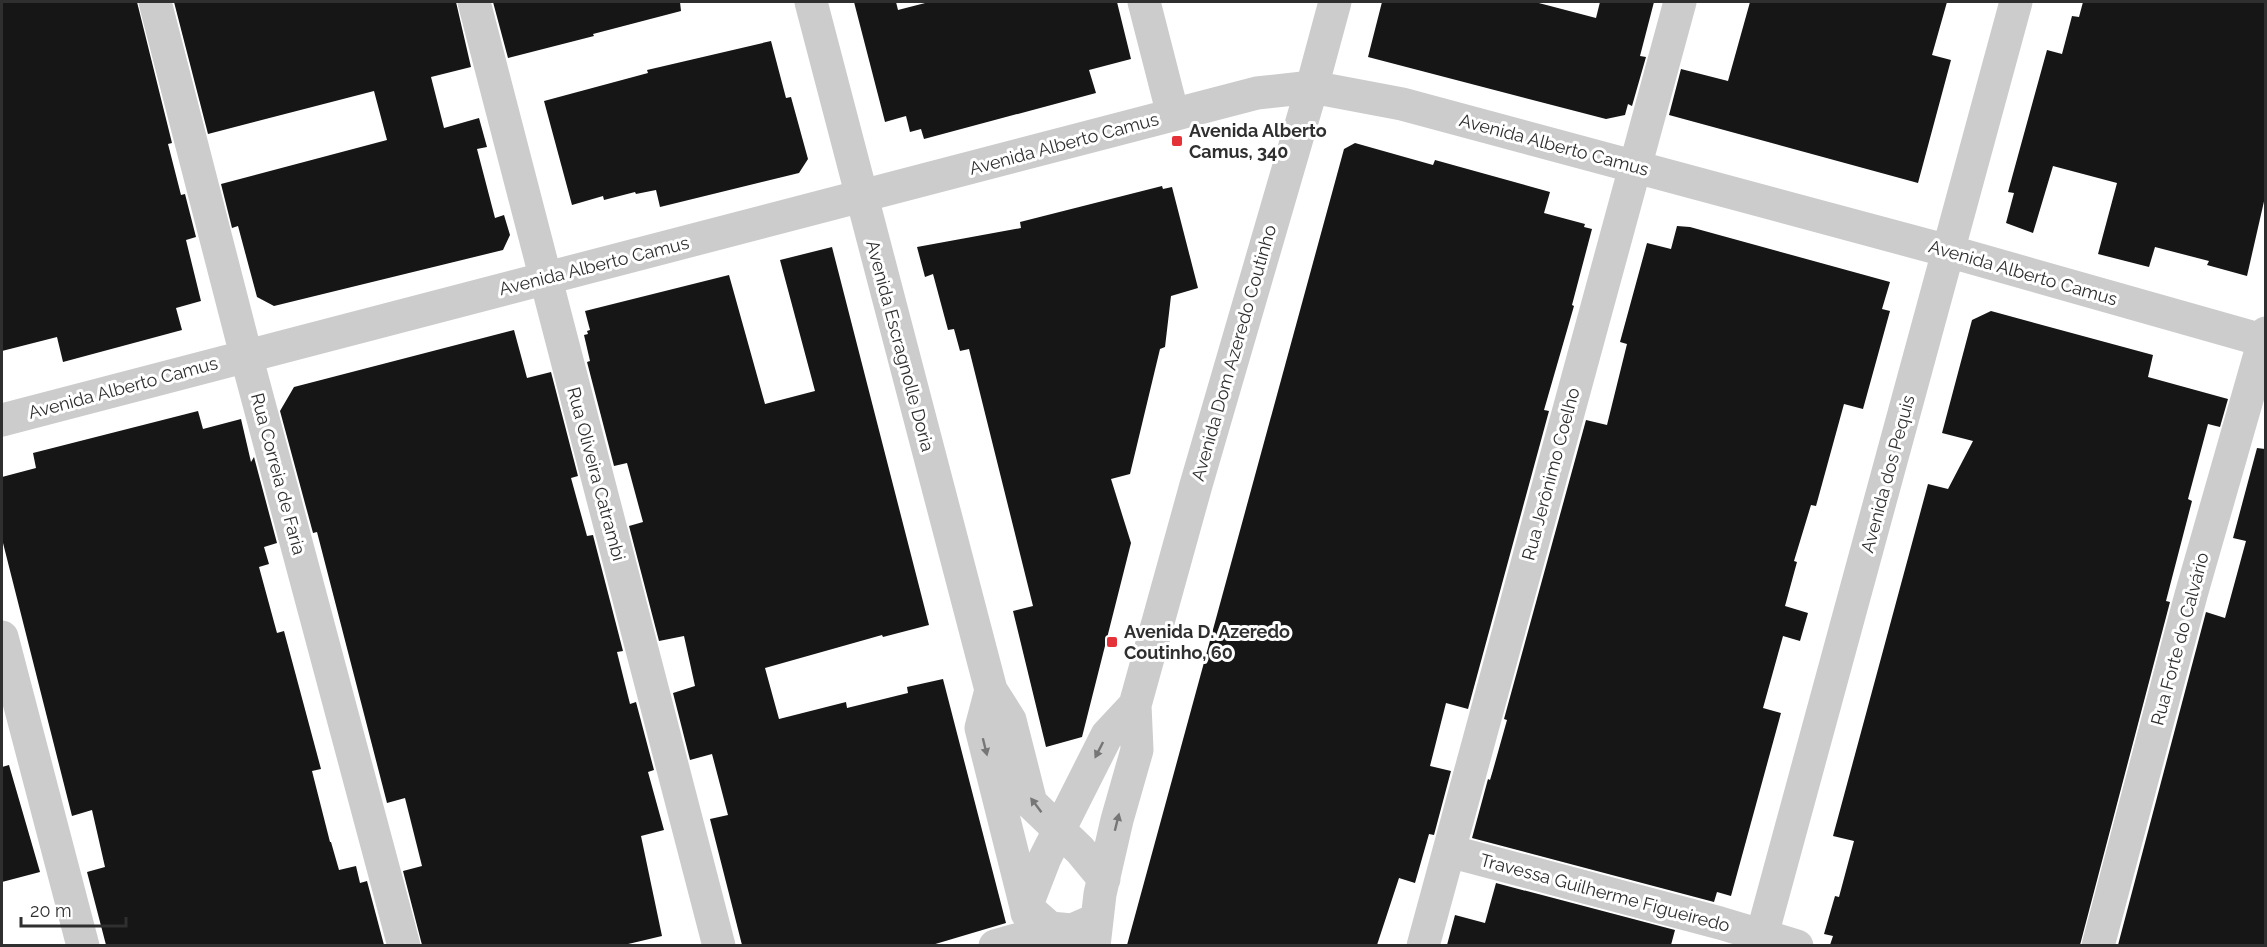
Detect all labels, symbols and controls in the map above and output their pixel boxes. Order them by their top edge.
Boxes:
street label: Avenida Alberto Camus [967,108,1161,179]
street label: Avenida Alberto Camus [1457,109,1651,180]
place label: Avenida Alberto Camus, 340 [1189,120,1327,162]
marker: Avenida Alberto Camus, 340 [1170,134,1184,148]
street label: Avenida Dom Azeredo Coutinho [1187,222,1280,483]
street label: Avenida Alberto Camus [497,232,691,299]
street label: Avenida Alberto Camus [1926,236,2120,310]
street label: Avenida Escragnolle Doria [862,238,939,454]
street label: Avenida Alberto Camus [26,352,220,423]
street label: Rua Oliveira Catrambi [563,385,630,563]
street label: Rua Jerônimo Coelho [1517,385,1584,563]
street label: Rua Correia de Faria [247,391,310,557]
street label: Avenida dos Pequis [1856,392,1919,555]
street label: Rua Forte do Calvário [2146,550,2213,728]
place label: Avenida D. Azeredo Coutinho, 60 [1124,621,1290,663]
marker: Avenida D. Azeredo Coutinho, 60 [1105,635,1119,649]
one-way arrow [981,737,991,756]
one-way arrow [1094,742,1104,759]
one-way arrow [1029,797,1042,813]
one-way arrow [1113,813,1122,831]
street label: Travessa Guilherme Figueiredo [1478,849,1733,936]
scale bar [21,890,126,928]
text: 20 m [30,900,72,921]

